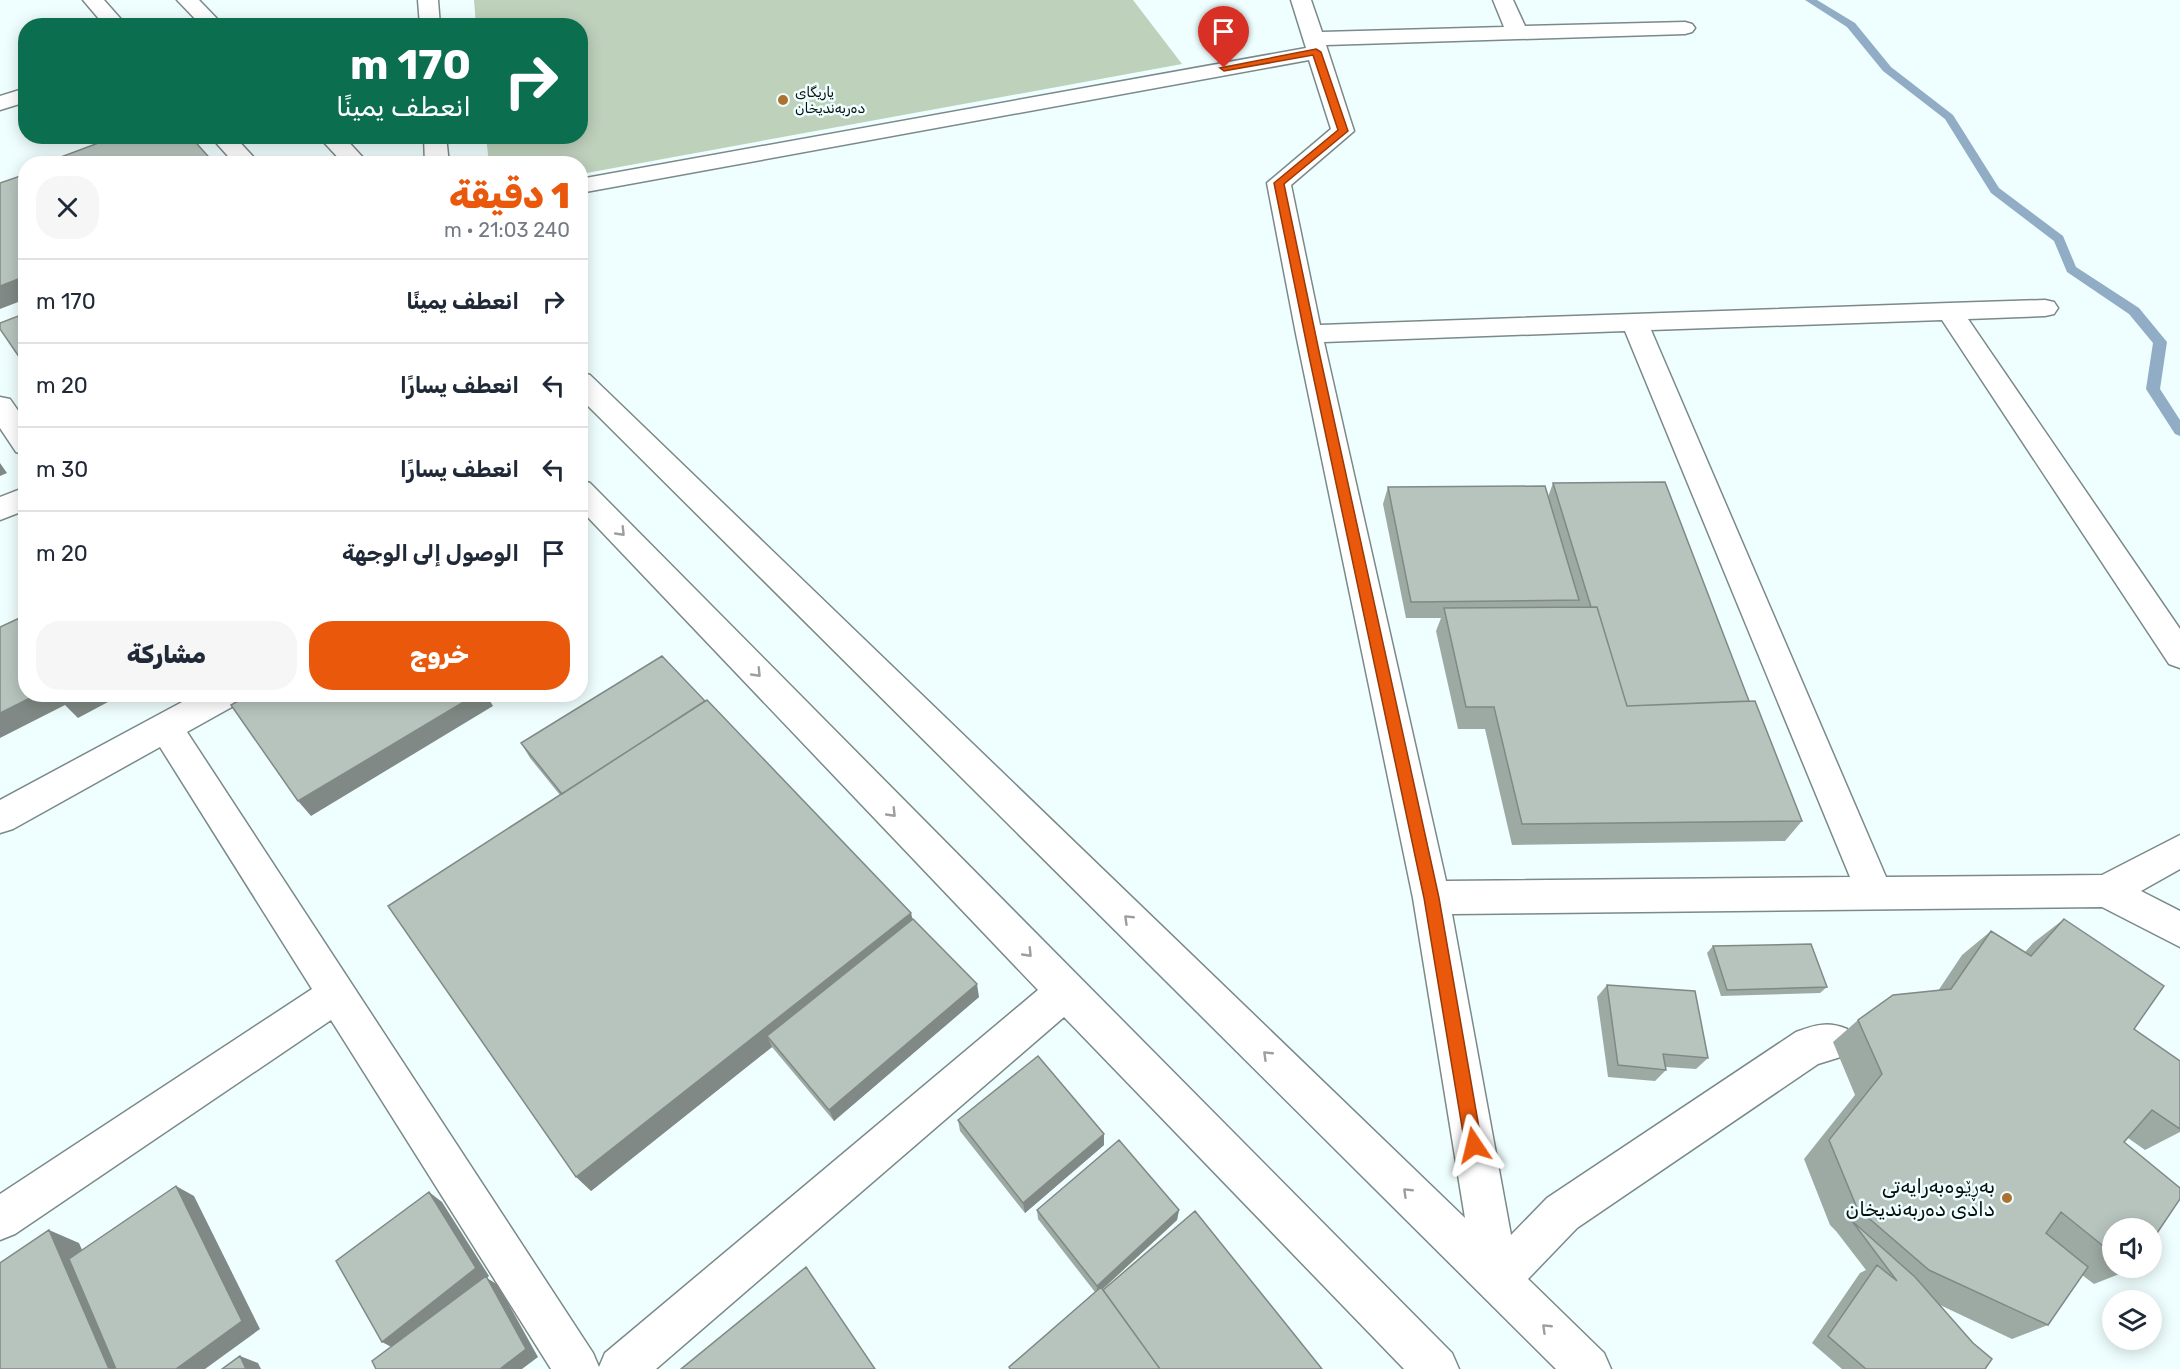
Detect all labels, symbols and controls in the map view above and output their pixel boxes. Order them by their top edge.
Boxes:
pin [1198,6,1249,68]
icon: arrive [1207,15,1240,48]
text: 170 m [350,40,471,90]
icon: right [492,42,570,120]
place label: یاریگاى ده‌ربه‌ندیخان [795,84,865,117]
text: انعطف يمينًا [336,91,471,123]
marker: یاریگاى ده‌ربه‌ندیخان [776,93,790,107]
text: 1 دقيقة [449,174,570,217]
button: close [36,176,99,239]
text: 240 m · 21:03 [444,218,570,242]
icon: right [537,285,570,318]
text: 170 m [36,288,96,315]
text: انعطف يمينًا [406,288,519,315]
icon: left [537,369,570,402]
text: 20 m [36,372,88,399]
text: انعطف يسارًا [400,372,519,399]
icon: left [537,453,570,486]
text: 30 m [36,456,88,483]
text: انعطف يسارًا [400,456,519,483]
one-way arrow [614,525,625,536]
icon: arrive [537,537,570,570]
text: 20 m [36,540,88,567]
text: الوصول إلى الوجهة [342,540,519,567]
button: مشاركة [36,621,297,690]
button: خروج [309,621,570,690]
one-way arrow [750,666,761,676]
one-way arrow [885,805,896,816]
one-way arrow [1125,915,1136,926]
one-way arrow [1021,946,1032,956]
one-way arrow [1264,1051,1274,1062]
position arrow [1442,1113,1506,1177]
place label: به‌ڕێوه‌به‌رایه‌تى دادى ده‌ربه‌ندیخان [1846,1174,1995,1221]
one-way arrow [1403,1188,1414,1199]
marker: به‌ڕێوه‌به‌رایه‌تى دادى ده‌ربه‌ندیخان [2000,1191,2014,1205]
map controls [2102,1218,2162,1350]
button: sound [2102,1218,2162,1278]
button: layers [2102,1290,2162,1350]
one-way arrow [1542,1324,1552,1335]

